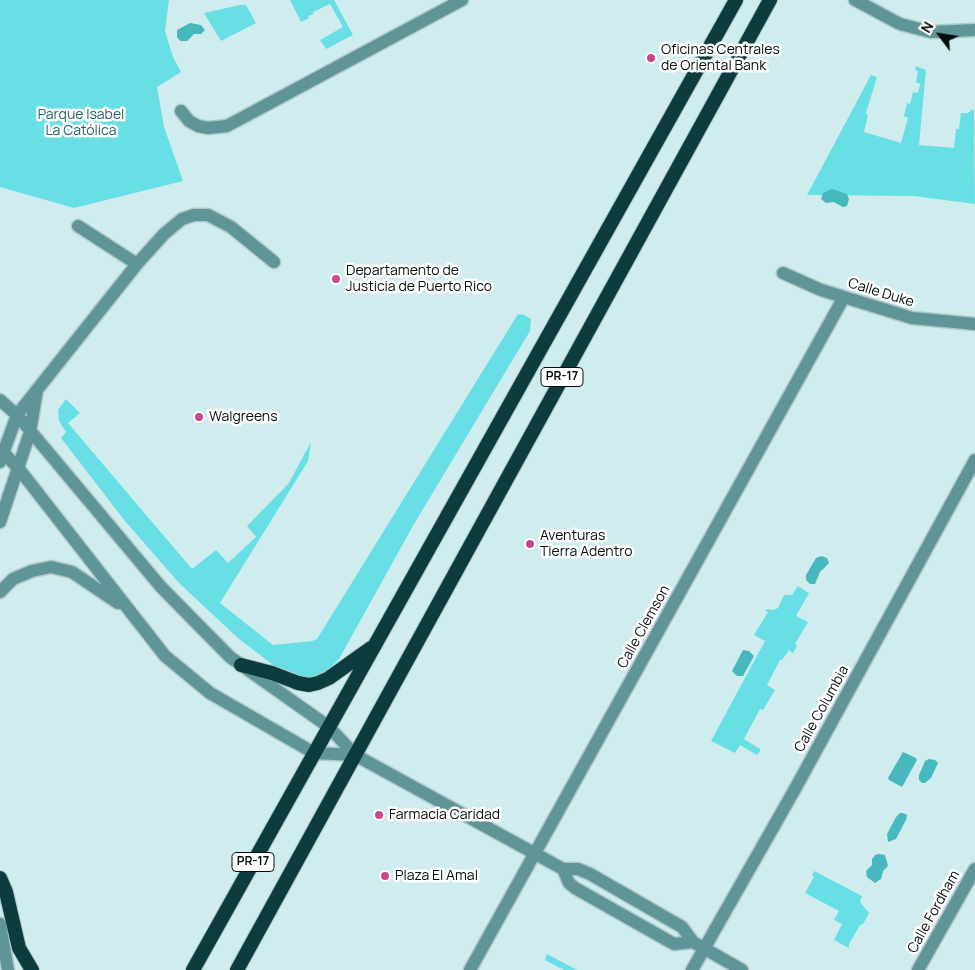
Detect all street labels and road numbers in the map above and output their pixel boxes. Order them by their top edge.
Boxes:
street label: Calle Duke [846,275,916,311]
road number: PR-17 [541,368,583,387]
street label: Calle Clemson [614,583,674,671]
street label: Calle Columbia [791,663,853,755]
road number: PR-17 [232,852,274,872]
street label: Calle Fordham [904,868,964,956]

